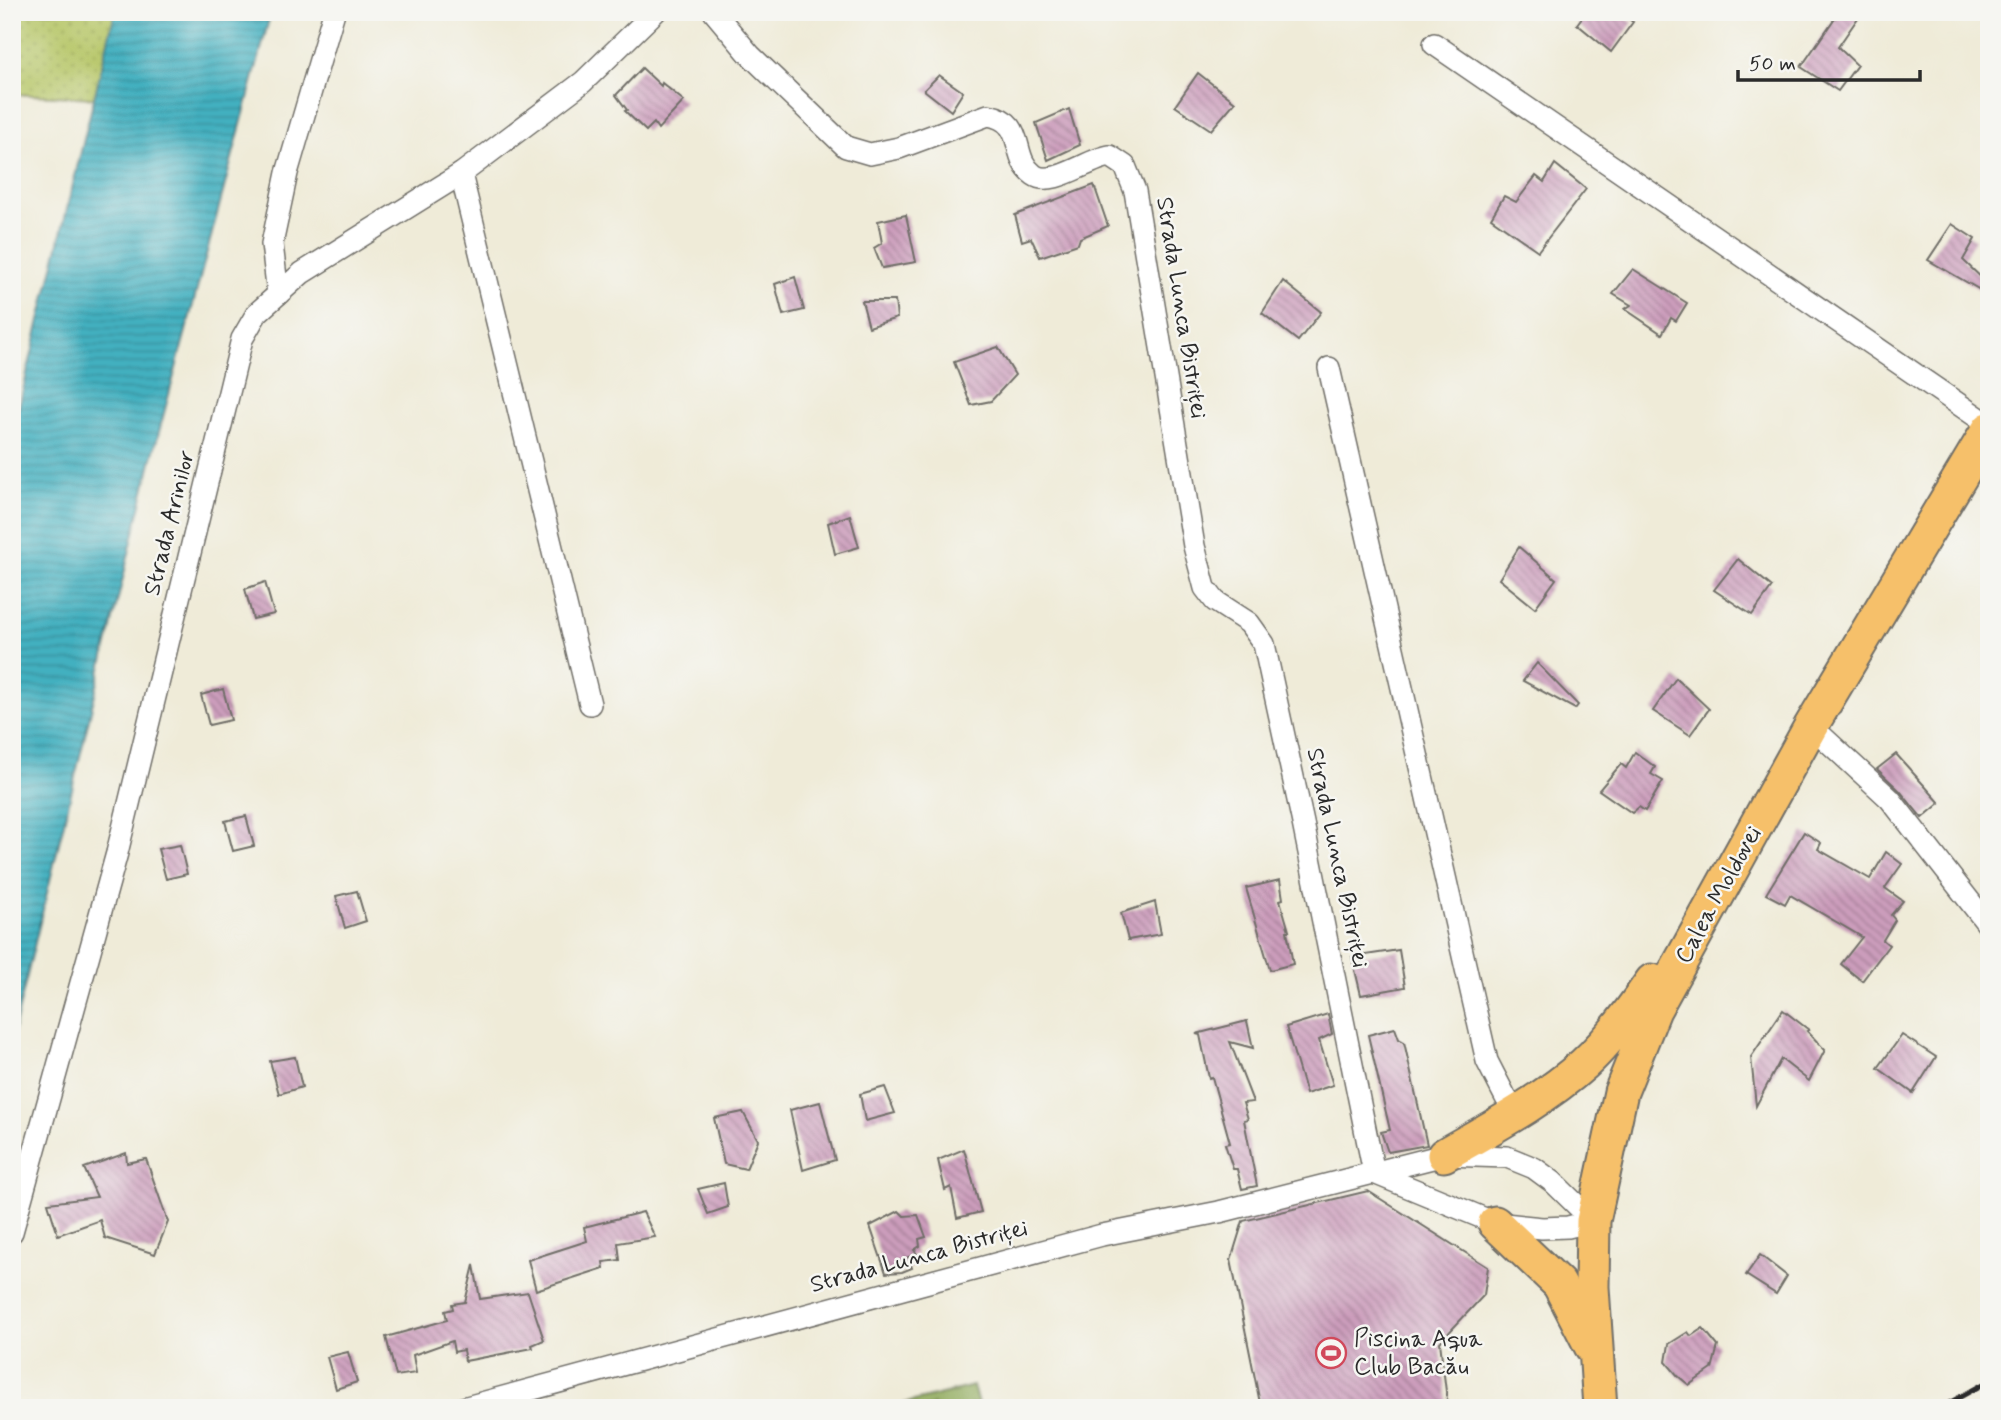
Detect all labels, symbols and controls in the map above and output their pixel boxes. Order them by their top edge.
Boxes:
scale bar [1738,38,1920,82]
text: 50 m [1749,50,1796,78]
street label: Strada Lunca Bistriței [1148,195,1214,421]
street label: Strada Arinilor [137,447,203,599]
street label: Strada Lunca Bistriței [1299,745,1375,971]
street label: Calea Moldovei [1668,821,1770,969]
street label: Strada Lunca Bistriței [807,1213,1031,1301]
place label: Piscina Aqua Club Bacău [1354,1324,1483,1383]
sports icon: Piscina Aqua Club Bacău [1314,1336,1348,1370]

